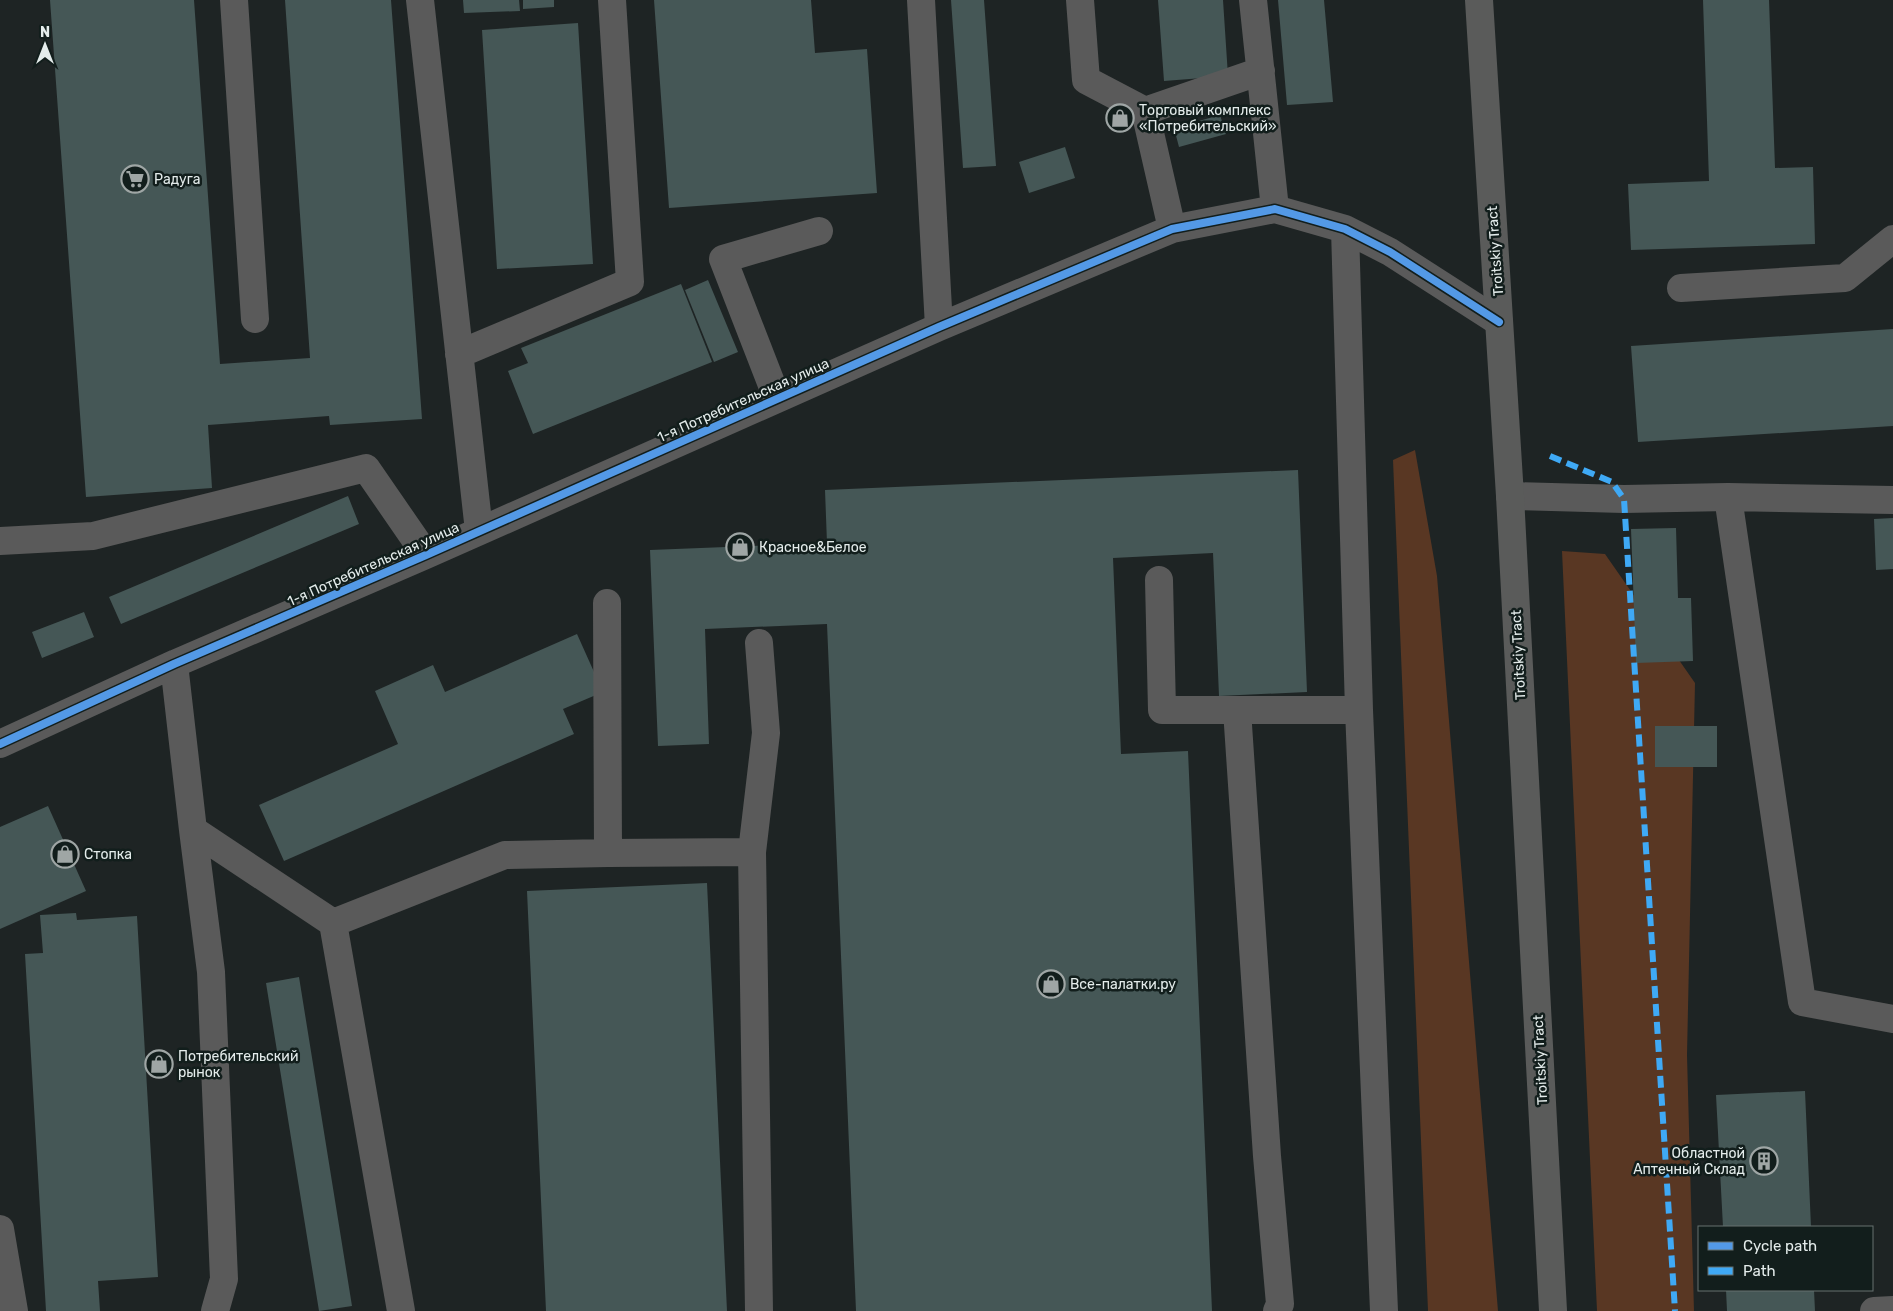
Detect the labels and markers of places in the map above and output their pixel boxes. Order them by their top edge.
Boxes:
place label: Торговый комплекс «Потребительский» [1139,102,1276,135]
shop icon: Торговый комплекс «Потребительский» [1105,103,1135,133]
supermarket icon: Радуга [120,164,150,194]
place label: Радуга [154,171,201,188]
shop icon: Красное&Белое [725,532,755,562]
place label: Красное&Белое [759,539,867,556]
shop icon: Стопка [50,839,80,869]
place label: Стопка [84,846,132,863]
shop icon: Все-палатки.ру [1036,969,1066,999]
place label: Все-палатки.ру [1070,976,1176,993]
place label: Потребительский рынок [178,1048,298,1081]
shop icon: Потребительский рынок [144,1049,174,1079]
place label: Областной Аптечный Склад [1633,1145,1745,1178]
building icon: Областной Аптечный Склад [1749,1146,1779,1176]

